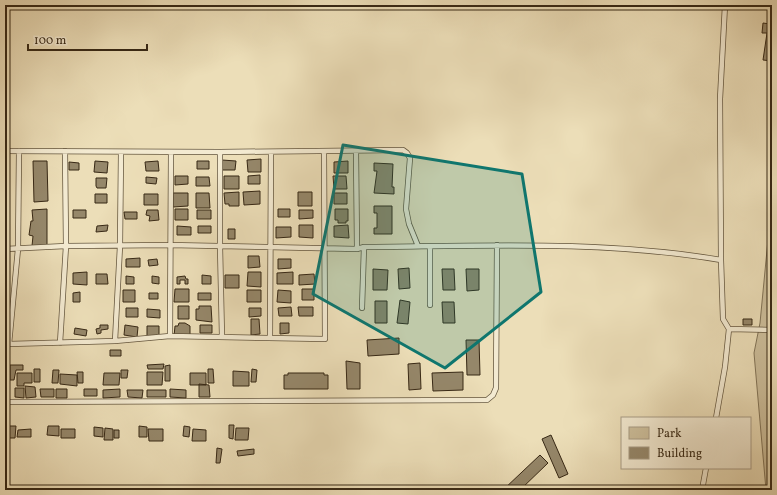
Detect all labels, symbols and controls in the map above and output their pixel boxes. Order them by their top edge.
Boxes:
scale bar [28,26,147,52]
text: 100 m [34,33,67,49]
legend [621,417,751,469]
text: Park [657,426,682,442]
text: Building [657,446,702,462]

